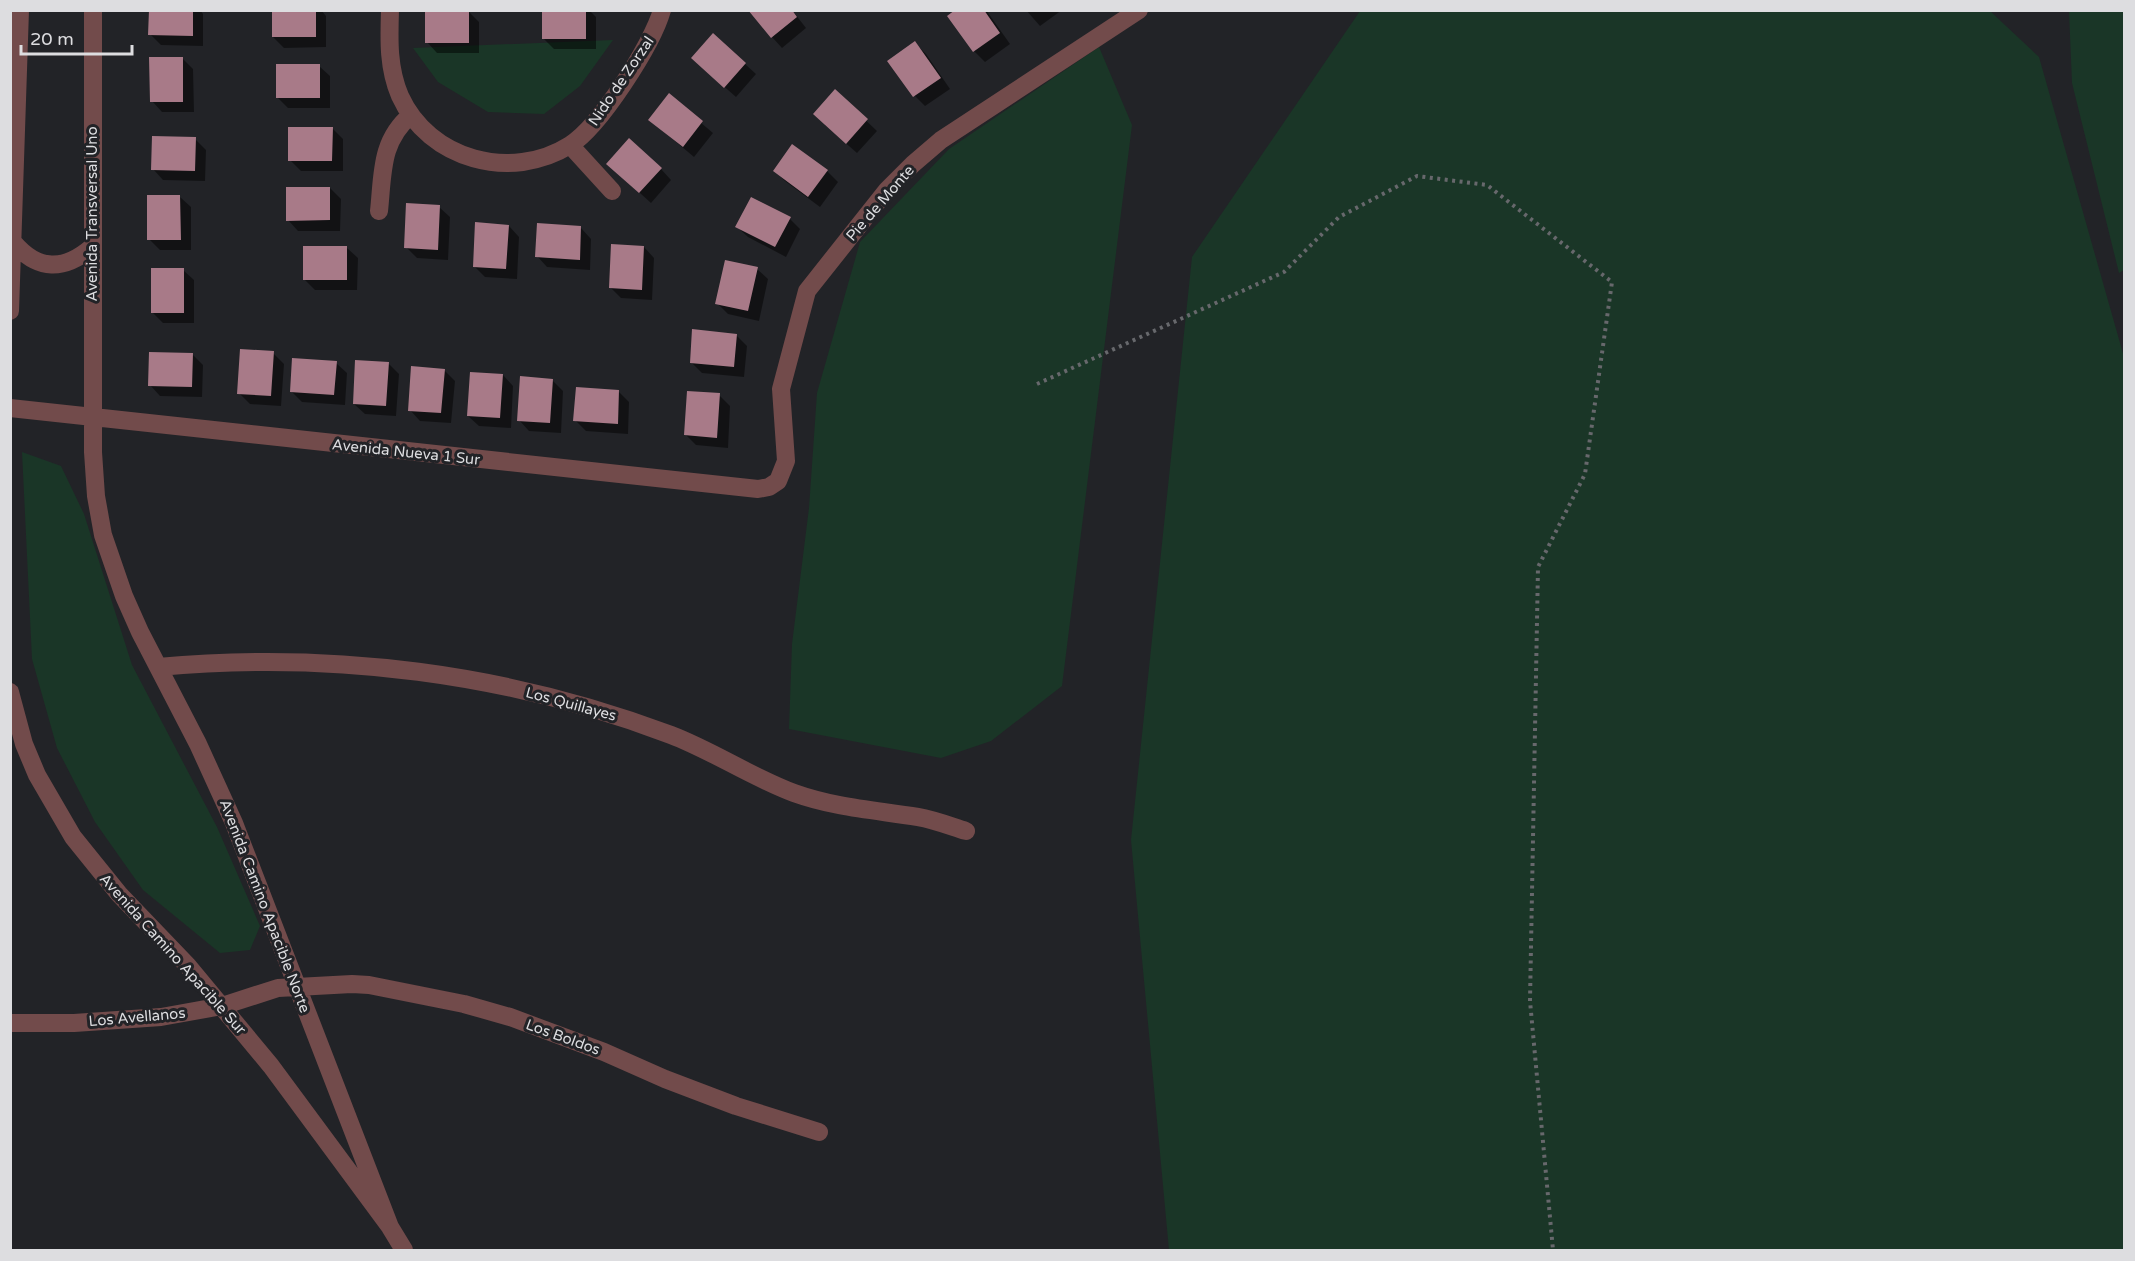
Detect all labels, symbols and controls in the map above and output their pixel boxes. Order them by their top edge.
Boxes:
scale bar [21,18,132,56]
text: 20 m [30,28,74,50]
street label: Nido de Zorzal [584,33,658,129]
street label: Avenida Transversal Uno [83,126,101,302]
street label: Pie de Monte [842,161,918,245]
street label: Avenida Nueva 1 Sur [331,435,481,469]
street label: Los Quillayes [524,683,618,725]
street label: Avenida Camino Apacible Norte [216,797,314,1015]
street label: Avenida Camino Apacible Sur [96,870,250,1038]
street label: Los Avellanos [88,1004,186,1030]
street label: Los Boldos [523,1015,603,1059]

